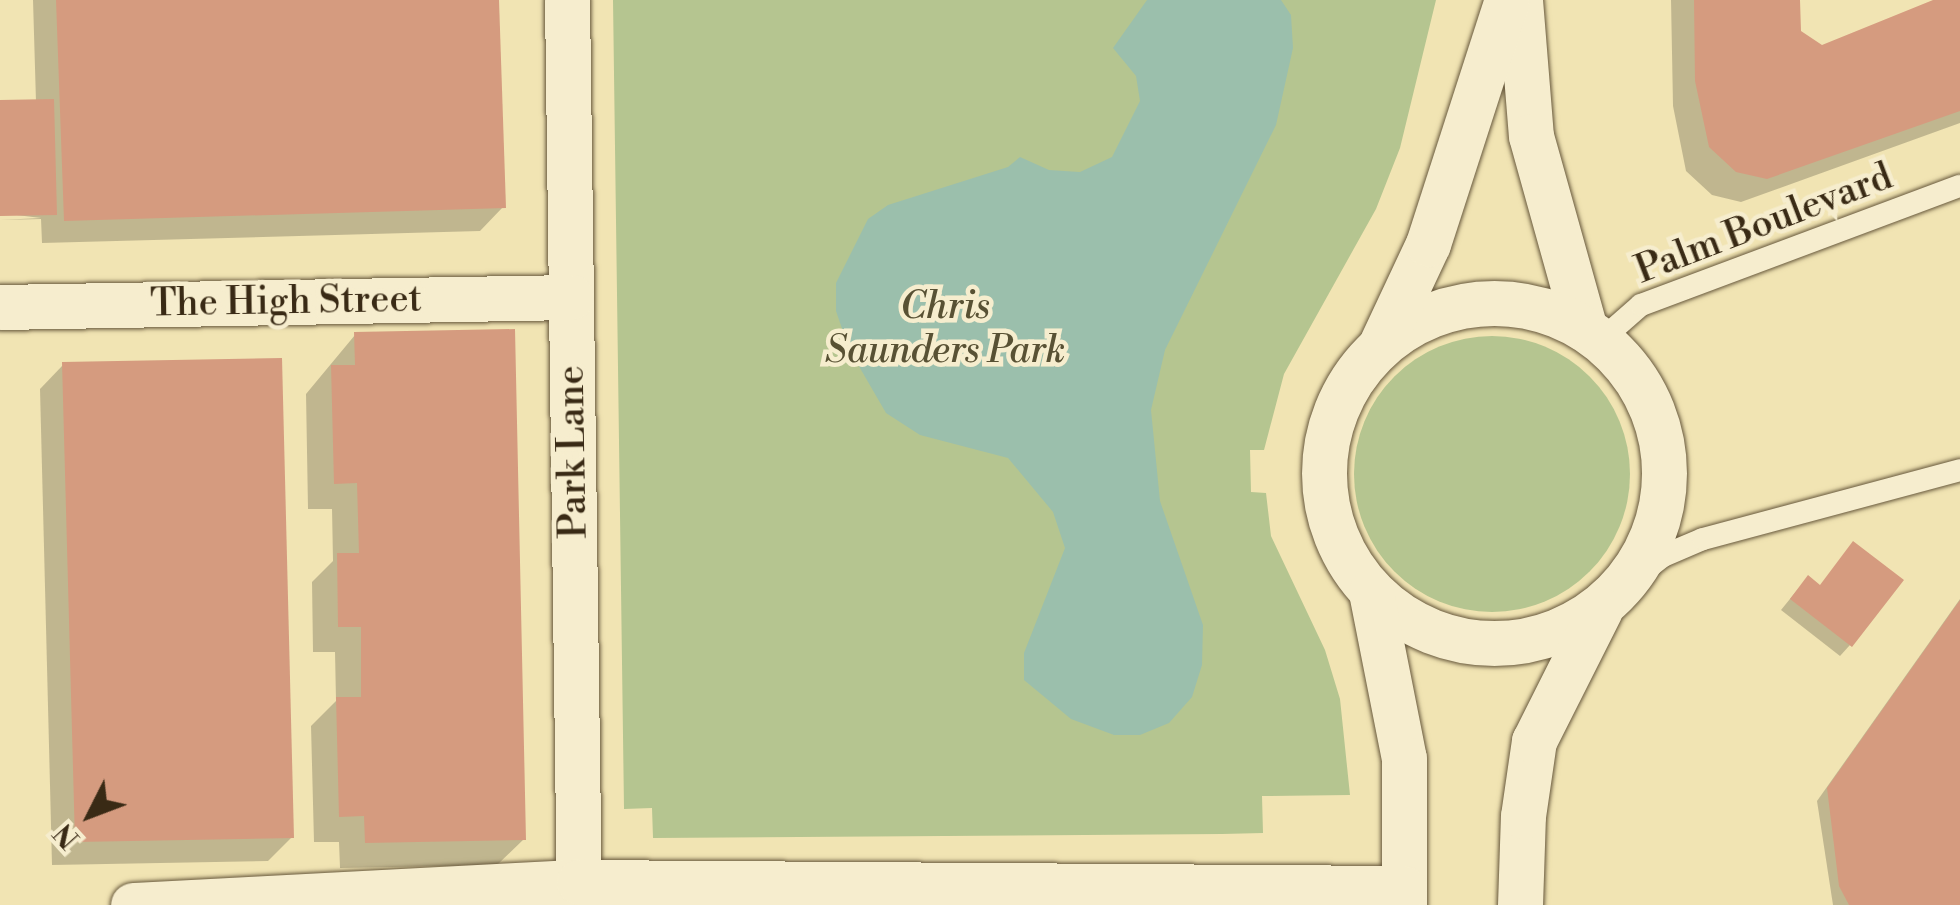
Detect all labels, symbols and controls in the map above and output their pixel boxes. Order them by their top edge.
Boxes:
street label: Palm Boulevard [1629,154,1899,294]
street label: The High Street [150,277,422,327]
park label: Chris Saunders Park [825,284,1065,373]
street label: Park Lane [549,365,597,539]
north arrow [40,765,140,865]
text: N [47,815,88,855]

